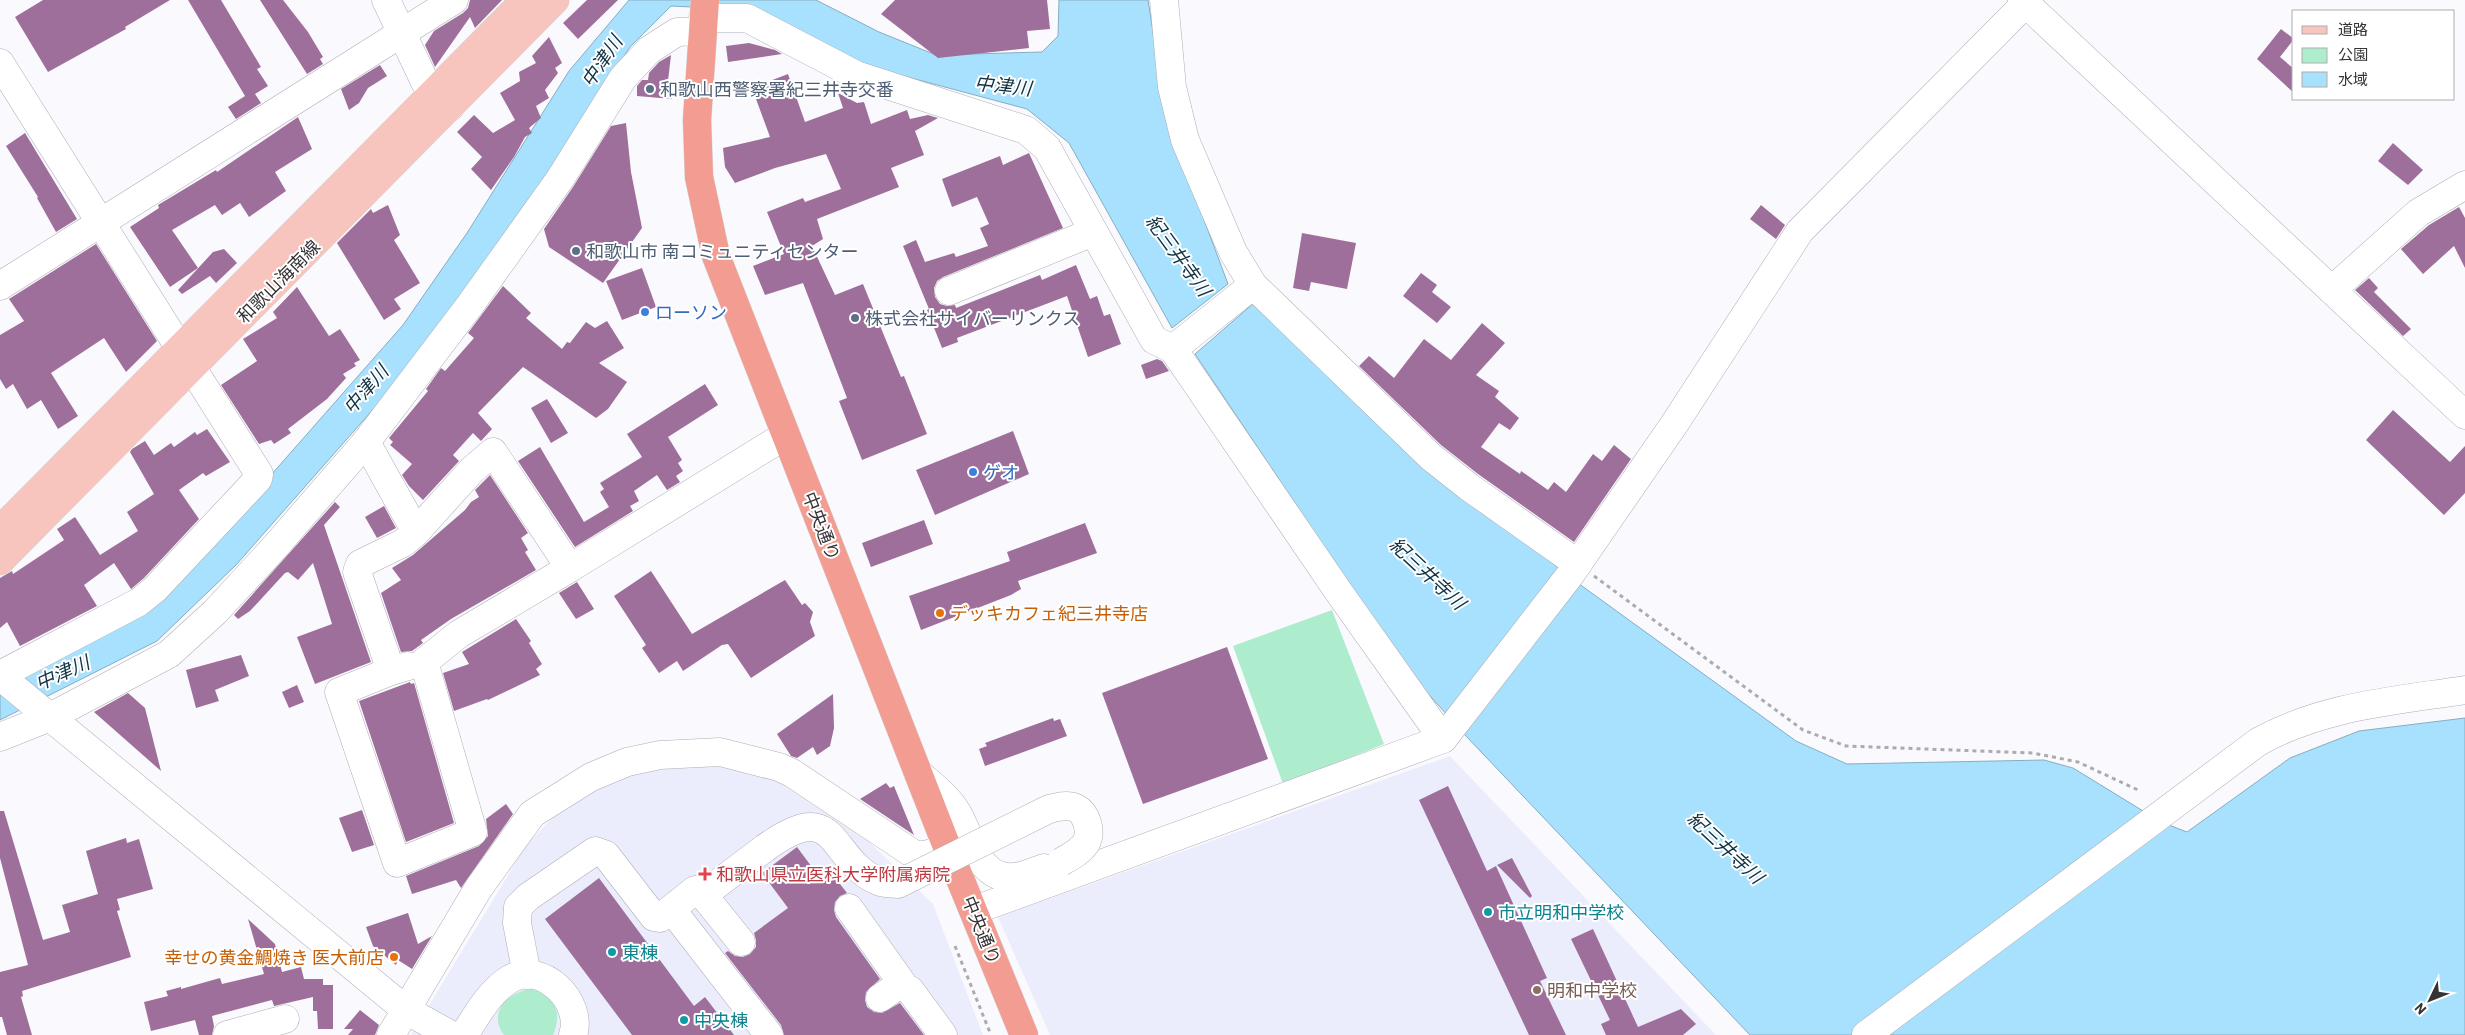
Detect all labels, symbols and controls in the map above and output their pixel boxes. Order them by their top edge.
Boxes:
legend [2292,10,2455,100]
text: 道路 [2338,20,2368,38]
water label: 中津川 [576,29,628,91]
text: 公園 [2338,45,2368,63]
text: 水域 [2338,70,2368,88]
water label: 中津川 [973,71,1035,100]
place label: 和歌山西警察署紀三井寺交番 [660,78,894,100]
marker: 和歌山西警察署紀三井寺交番 [644,83,656,95]
water label: 紀三井寺川 [1142,210,1217,302]
street label: 和歌山海南線 [232,235,324,327]
place label: 和歌山市 南コミュニティセンター [586,240,859,262]
marker: 和歌山市 南コミュニティセンター [570,245,582,257]
place label: ローソン [655,301,727,323]
marker: ローソン [639,306,651,318]
place label: 株式会社サイバーリンクス [865,307,1080,329]
marker: 株式会社サイバーリンクス [849,312,861,324]
water label: 中津川 [338,358,394,418]
place label: ゲオ [983,461,1019,483]
marker: ゲオ [967,466,979,478]
street label: 中央通り [799,488,845,564]
water label: 紀三井寺川 [1385,532,1472,615]
place label: デッキカフェ紀三井寺店 [950,602,1148,624]
marker: デッキカフェ紀三井寺店 [934,607,946,619]
water label: 中津川 [31,649,95,694]
water label: 紀三井寺川 [1683,806,1770,889]
place label: 和歌山県立医科大学附属病院 [716,863,950,885]
marker: 和歌山県立医科大学附属病院 [698,867,712,881]
street label: 中央通り [958,893,1006,967]
place label: 市立明和中学校 [1498,901,1624,923]
marker: 市立明和中学校 [1482,906,1494,918]
place label: 東棟 [622,941,658,963]
place label: 幸せの黄金鯛焼き 医大前店 [164,946,384,968]
marker: 東棟 [606,946,618,958]
marker: 幸せの黄金鯛焼き 医大前店 [388,951,400,963]
north arrow [2405,975,2455,1025]
place label: 明和中学校 [1547,979,1637,1001]
marker: 明和中学校 [1531,984,1543,996]
text: N [2411,1000,2430,1018]
place label: 中央棟 [694,1009,748,1031]
marker: 中央棟 [678,1014,690,1026]

